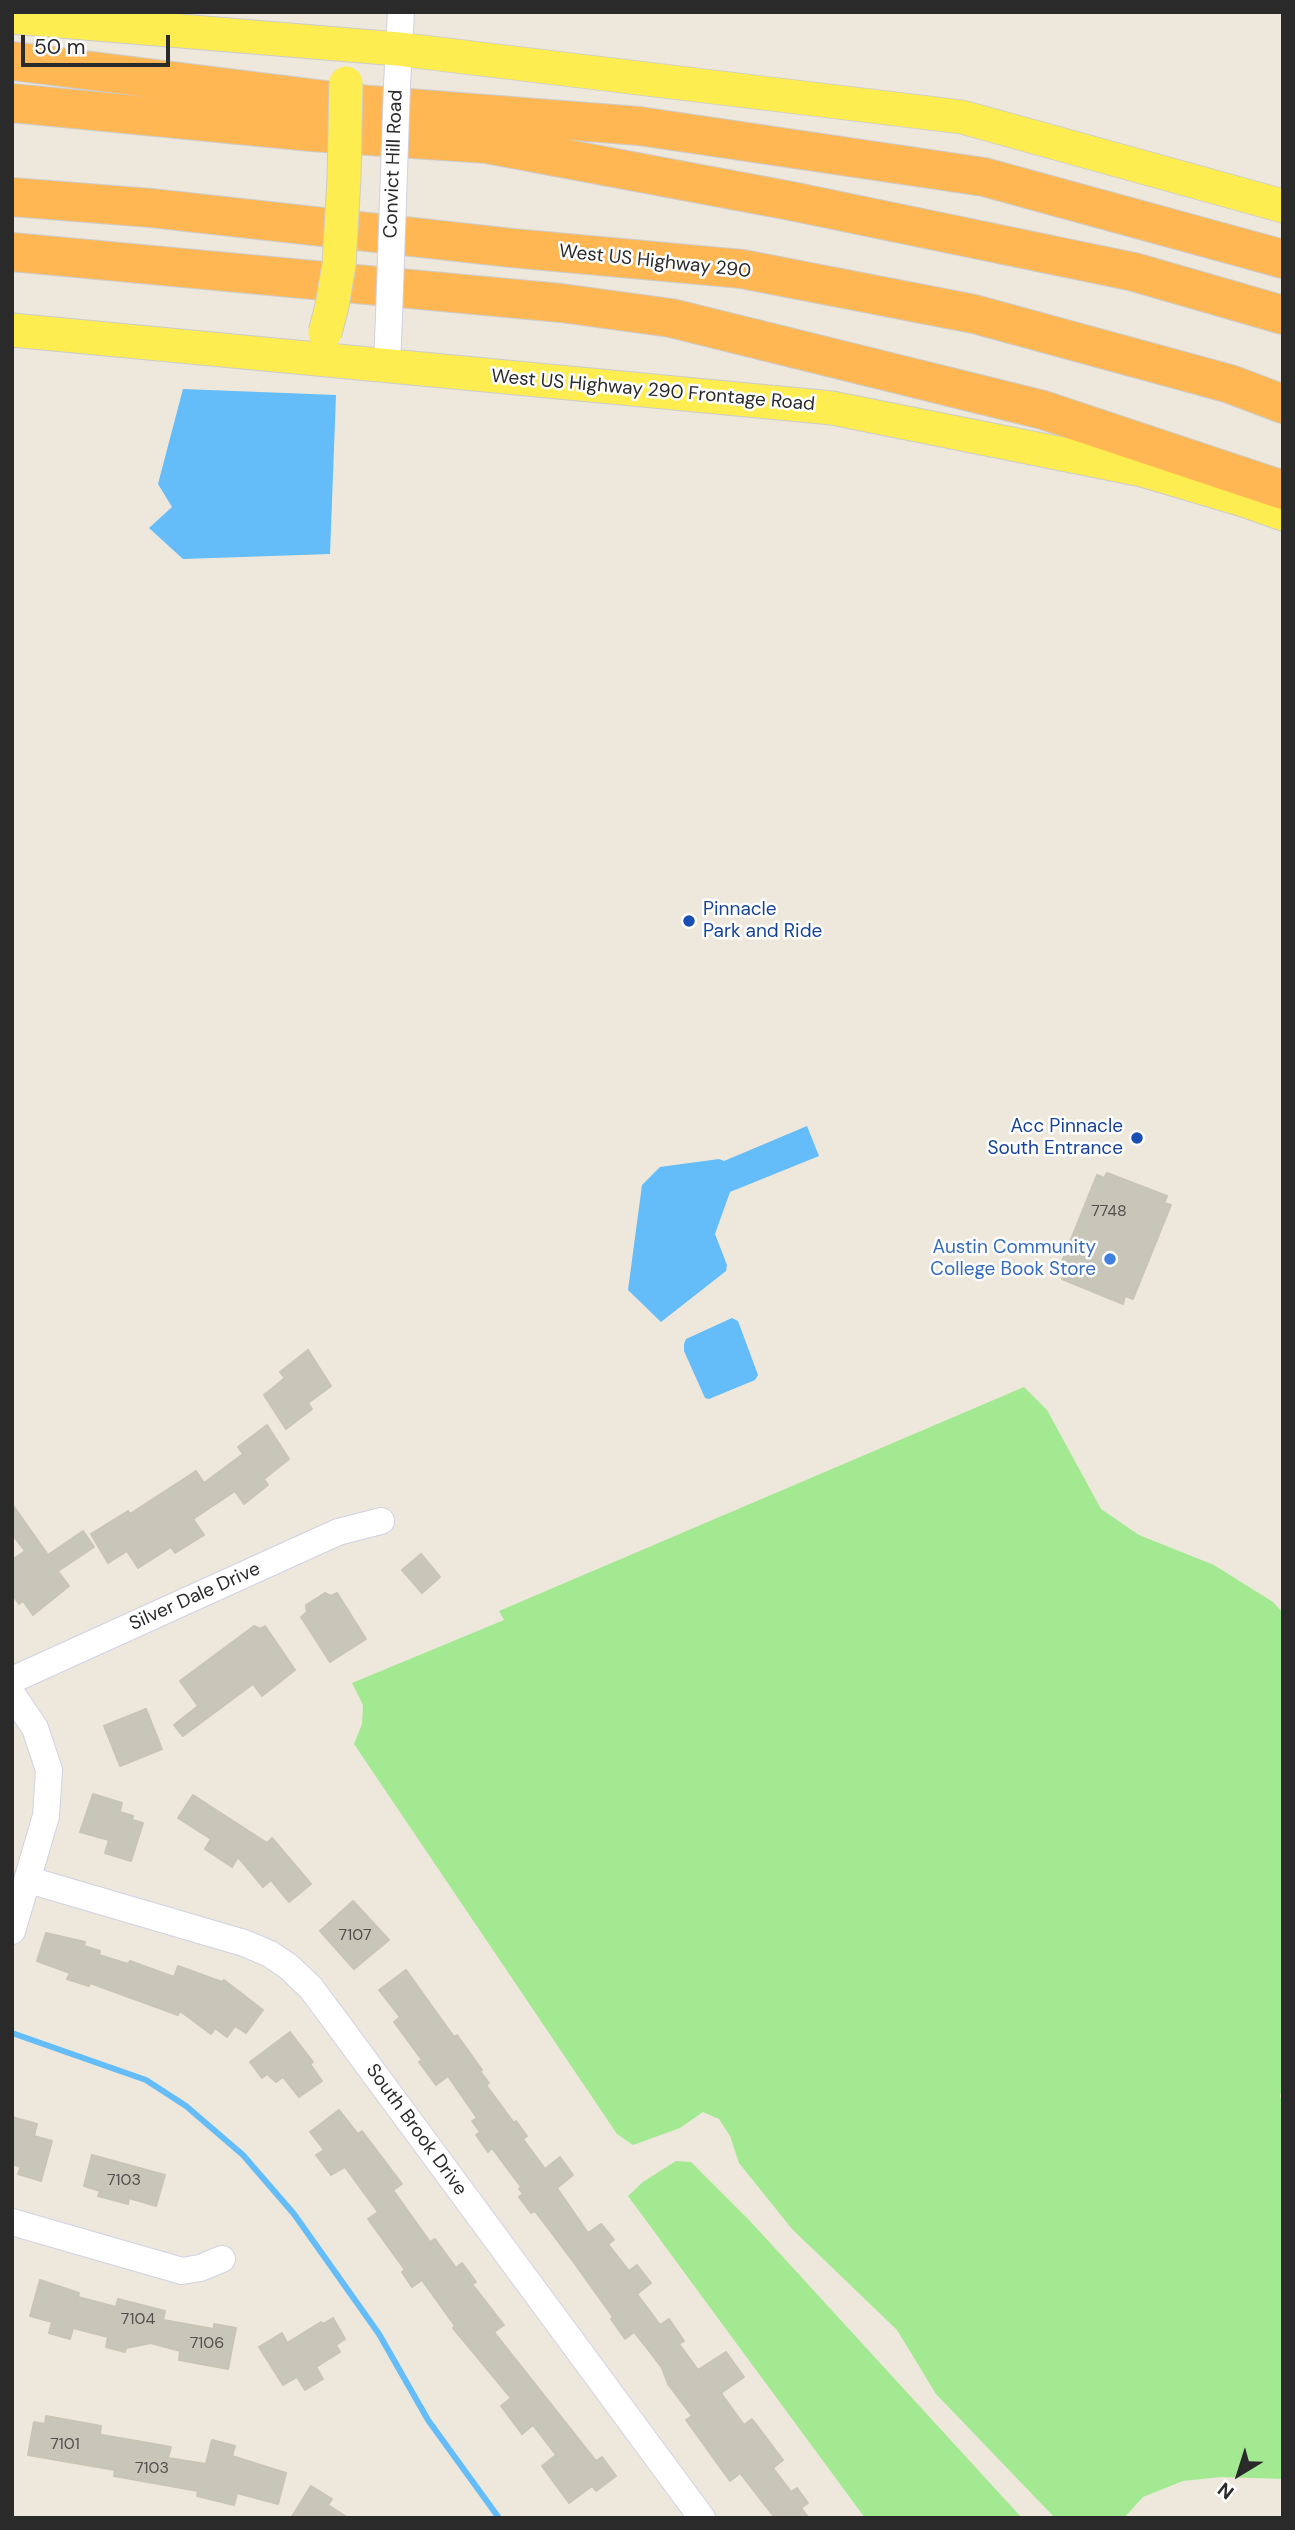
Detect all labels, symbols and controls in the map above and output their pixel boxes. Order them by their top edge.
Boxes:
scale bar [24,21,173,65]
text: 50 m [34,33,85,61]
street label: Convict Hill Road [380,89,408,239]
street label: West US Highway 290 [558,241,752,283]
street label: West US Highway 290 Frontage Road [490,365,816,417]
place label: Pinnacle Park and Ride [703,899,822,943]
marker: Pinnacle Park and Ride [681,913,697,929]
place label: Acc Pinnacle South Entrance [987,1116,1123,1160]
marker: Acc Pinnacle South Entrance [1129,1130,1145,1146]
house number: 7748 [1091,1202,1127,1222]
place label: Austin Community College Book Store [930,1237,1096,1281]
marker: Austin Community College Book Store [1102,1251,1118,1267]
street label: Silver Dale Drive [126,1558,264,1636]
house number: 7107 [339,1926,371,1946]
street label: South Brook Drive [361,2060,471,2200]
house number: 7103 [107,2171,141,2191]
house number: 7104 [121,2310,155,2330]
house number: 7106 [190,2334,224,2354]
house number: 7101 [50,2435,80,2455]
north arrow [1204,2439,1274,2509]
house number: 7103 [135,2459,169,2479]
text: N [1213,2477,1239,2505]

